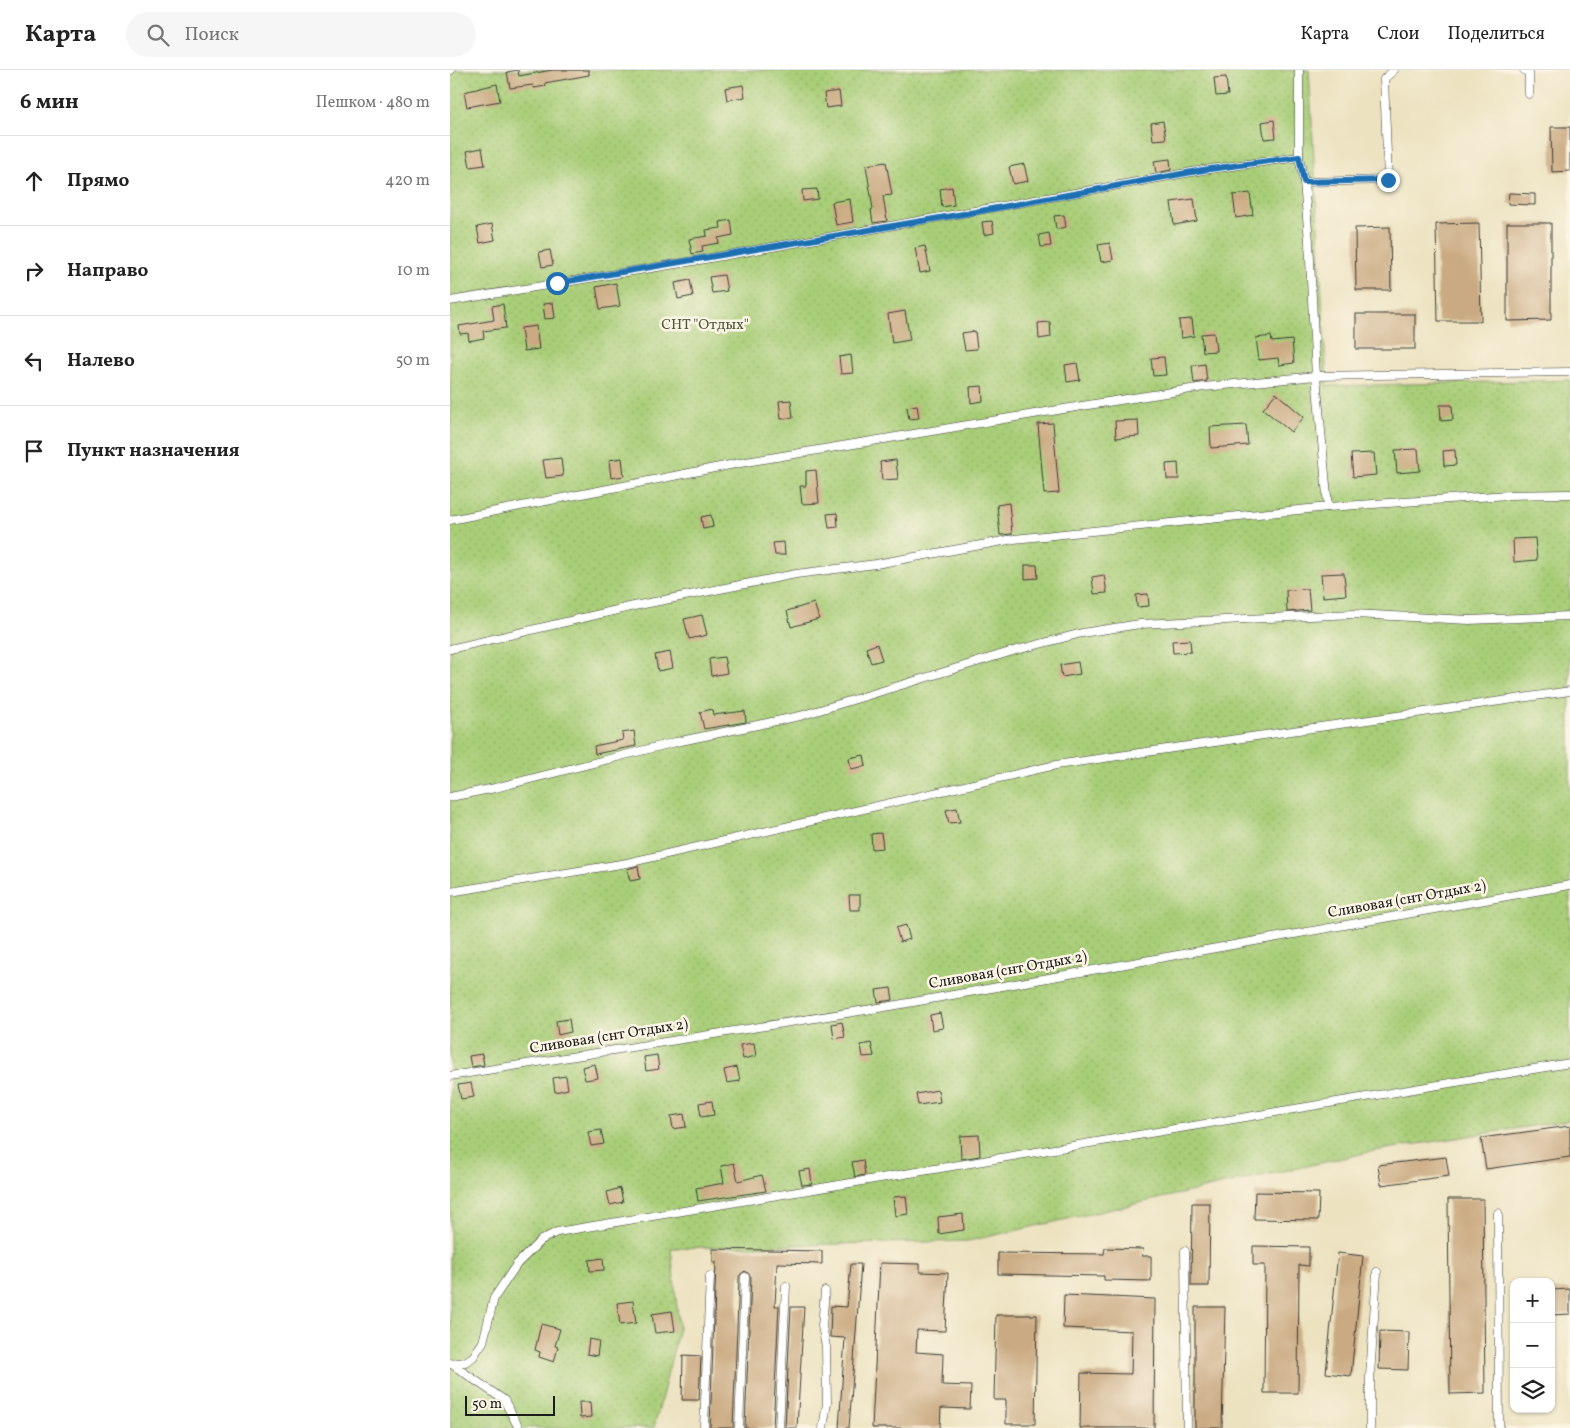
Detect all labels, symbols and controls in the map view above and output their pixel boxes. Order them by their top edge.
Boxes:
search box [126,12,476,57]
text: Карта [25,18,96,52]
icon: search [144,21,172,49]
text: Поиск [184,22,239,48]
text: Карта [1301,22,1349,47]
text: Слои [1377,22,1419,47]
text: Поделиться [1447,22,1545,47]
text: 6 мин [20,88,79,117]
text: Пешком · 480 m [316,92,430,114]
icon: ahead [20,167,48,195]
text: Прямо [67,168,129,194]
route end [1377,169,1400,192]
text: 420 m [385,170,430,192]
icon: right [20,257,48,285]
text: Направо [67,258,149,284]
text: 10 m [397,260,430,282]
route start [546,272,569,295]
park label: СНТ "Отдых" [661,315,749,336]
icon: left [20,347,48,375]
text: Налево [67,348,135,374]
text: 50 m [396,350,430,372]
icon: arrive [20,437,48,465]
text: Пункт назначения [67,438,240,464]
street label: Сливовая (снт Отдых 2) [1326,876,1488,924]
street label: Сливовая (снт Отдых 2) [927,947,1089,995]
street label: Сливовая (снт Отдых 2) [528,1014,690,1060]
map controls [1510,1278,1555,1413]
button: + [1510,1278,1555,1323]
button: − [1510,1323,1555,1368]
button: layers [1510,1368,1555,1413]
scale bar [465,1393,555,1416]
text: 50 m [472,1395,502,1414]

